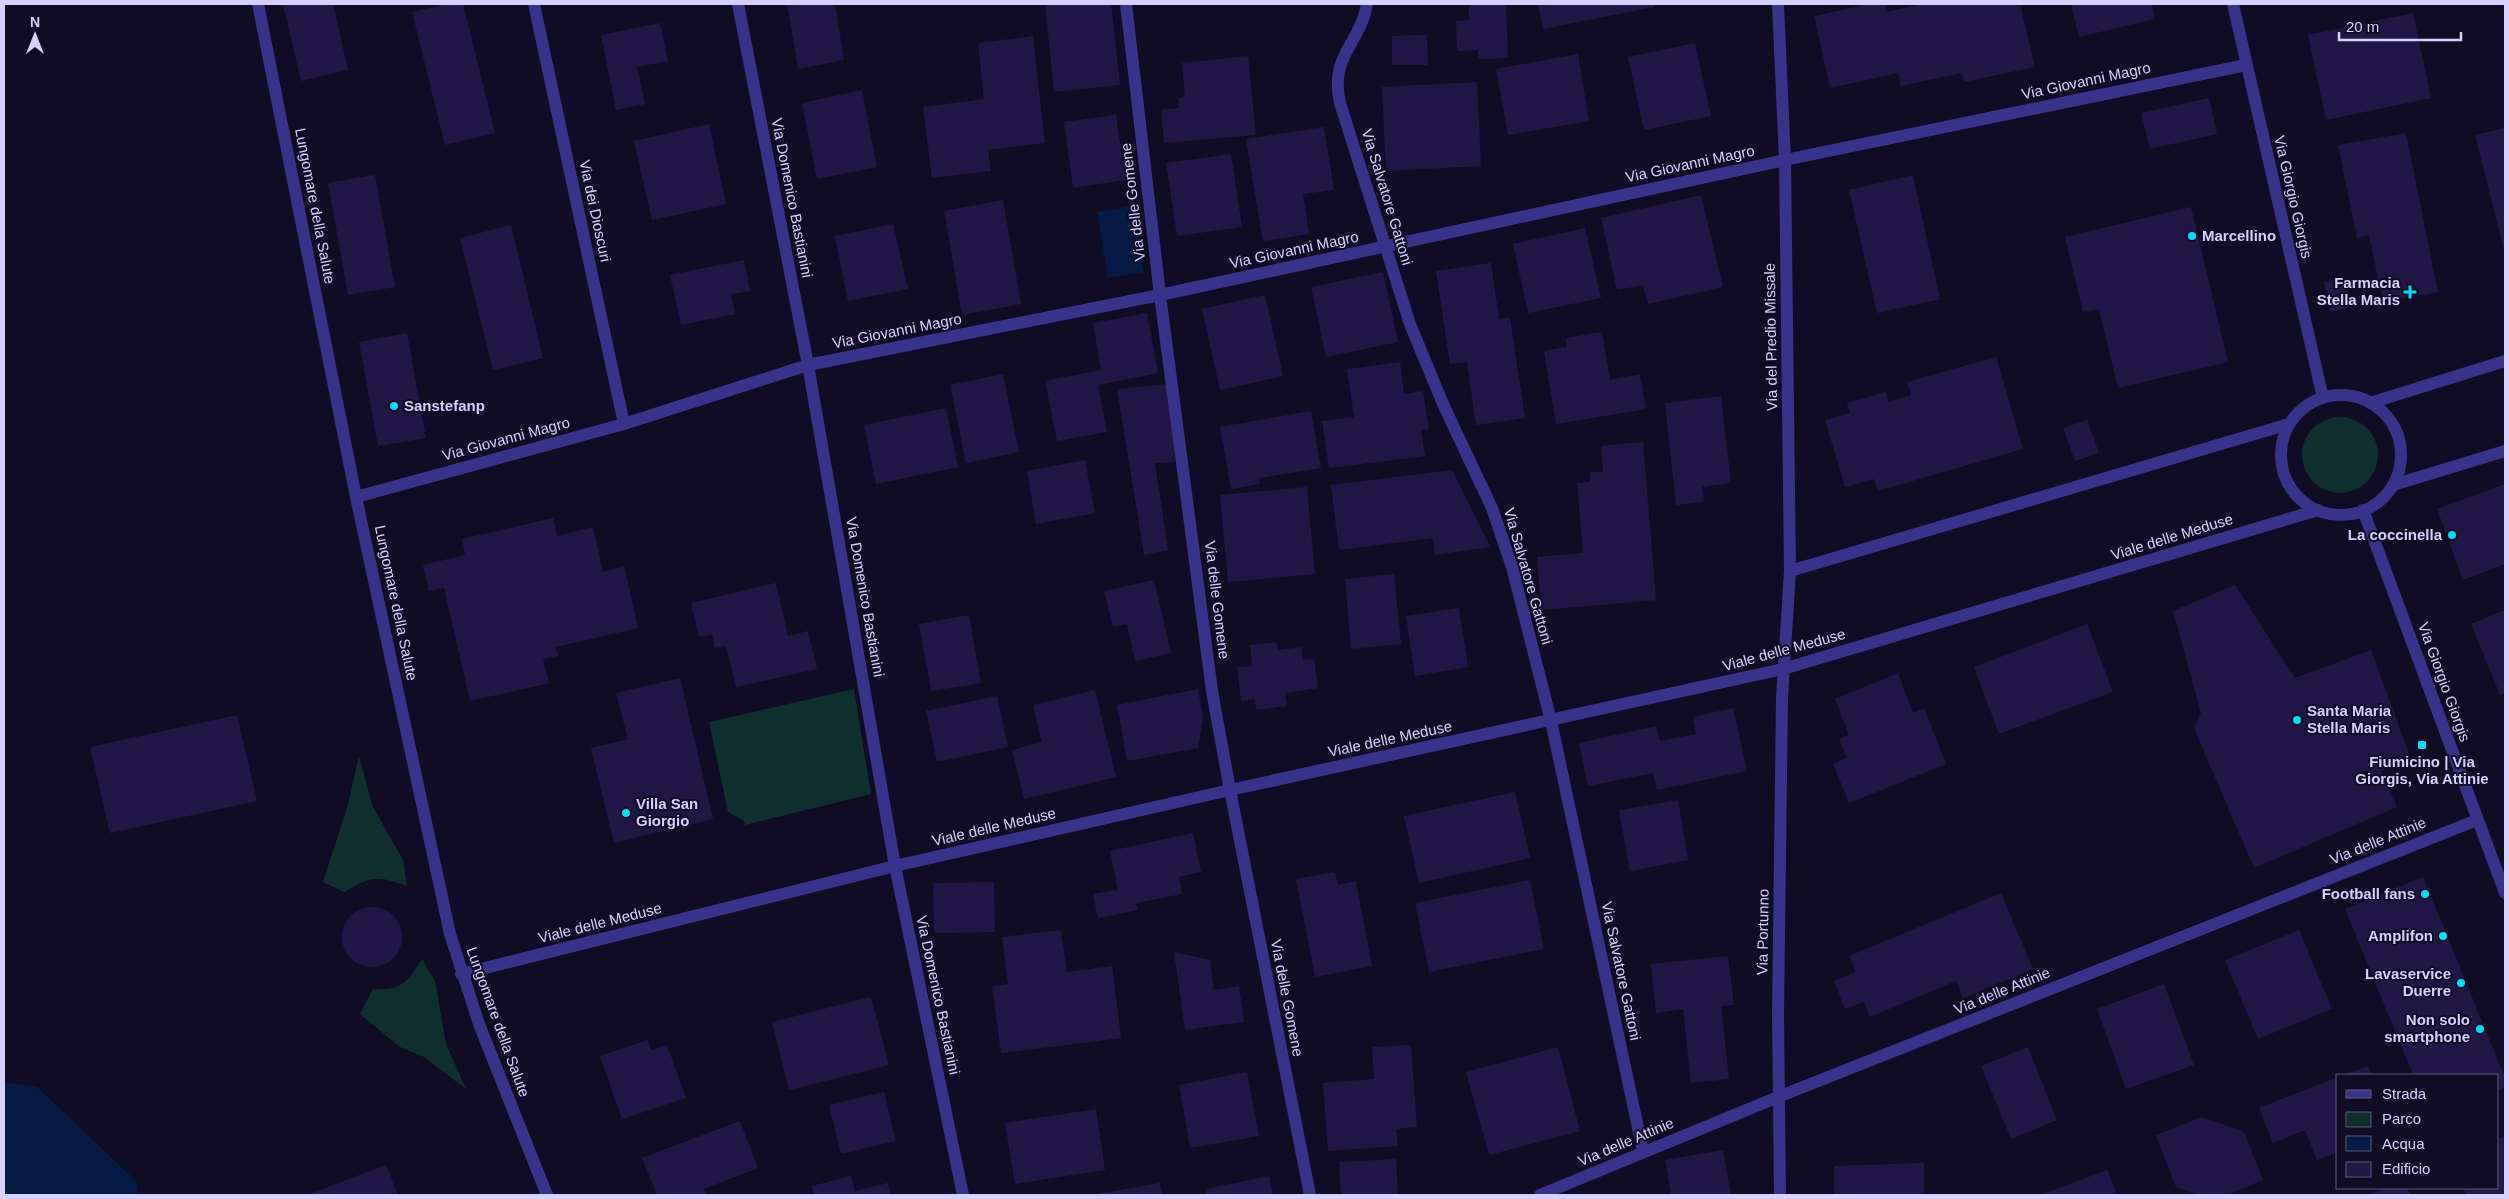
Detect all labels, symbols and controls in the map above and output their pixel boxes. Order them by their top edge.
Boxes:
north arrow [10,10,60,60]
scale bar [2339,10,2462,42]
text: N [30,14,40,30]
text: 20 m [2346,18,2379,35]
street label: Via Giovanni Magro [2020,59,2152,102]
street label: Via Domenico Bastianini [769,117,816,279]
street label: Lungomare della Salute [292,127,339,285]
street label: Via Salvatore Gattoni [1359,127,1416,267]
street label: Via Giorgio Giorgis [2271,134,2316,260]
street label: Via delle Gomene [1117,142,1148,262]
street label: Via Giovanni Magro [1624,142,1756,185]
street label: Via dei Dioscuri [576,158,615,264]
place label: Marcellino [2202,227,2276,244]
street label: Via Giovanni Magro [1228,228,1360,271]
marker: Marcellino [2186,230,2198,242]
street label: Via del Predio Missale [1761,263,1780,411]
place label: Farmacia Stella Maris [2317,274,2401,308]
marker: Farmacia Stella Maris [2404,286,2416,298]
street label: Via Giovanni Magro [831,310,963,351]
place label: Sanstefanp [404,397,485,414]
marker: Sanstefanp [388,400,400,412]
street label: Via Giovanni Magro [440,413,572,464]
street label: Via Salvatore Gattoni [1501,506,1556,646]
street label: Viale delle Meduse [2109,510,2235,563]
street label: Via Domenico Bastianini [843,516,888,678]
street label: Lungomare della Salute [372,524,421,682]
place label: La coccinella [2348,526,2443,543]
marker: La coccinella [2446,529,2458,541]
street label: Via delle Gomene [1202,540,1233,660]
street label: Via Giorgio Giorgis [2415,620,2474,744]
street label: Viale delle Meduse [1721,625,1847,674]
place label: Santa Maria Stella Maris [2307,702,2392,736]
marker: Santa Maria Stella Maris [2291,714,2303,726]
street label: Viale delle Meduse [1326,717,1454,760]
marker: Fiumicino | Via Giorgis, Via Attinie [2416,739,2428,751]
place label: Fiumicino | Via Giorgis, Via Attinie [2355,753,2489,787]
place label: Villa San Giorgio [636,795,698,829]
street label: Viale delle Meduse [930,804,1057,849]
marker: Villa San Giorgio [620,807,632,819]
street label: Via delle Attinie [2327,813,2428,868]
place label: Football fans [2322,885,2415,902]
marker: Football fans [2419,888,2431,900]
street label: Via Portunno [1753,889,1772,975]
street label: Viale delle Meduse [536,899,663,946]
street label: Via Salvatore Gattoni [1598,900,1645,1042]
street label: Via Domenico Bastianini [913,914,964,1076]
place label: Amplifon [2368,927,2433,944]
marker: Amplifon [2437,930,2449,942]
street label: Via delle Gomene [1268,938,1307,1058]
street label: Lungomare della Salute [463,944,534,1099]
street label: Via delle Attinie [1951,963,2052,1018]
place label: Lavaservice Duerre [2365,965,2451,999]
marker: Lavaservice Duerre [2455,977,2467,989]
place label: Non solo smartphone [2384,1011,2470,1045]
marker: Non solo smartphone [2474,1023,2486,1035]
legend [2336,1074,2499,1189]
text: Strada [2382,1085,2427,1102]
text: Parco [2382,1110,2421,1127]
street label: Via delle Attinie [1575,1114,1676,1169]
text: Acqua [2382,1135,2425,1152]
text: Edificio [2382,1160,2430,1177]

